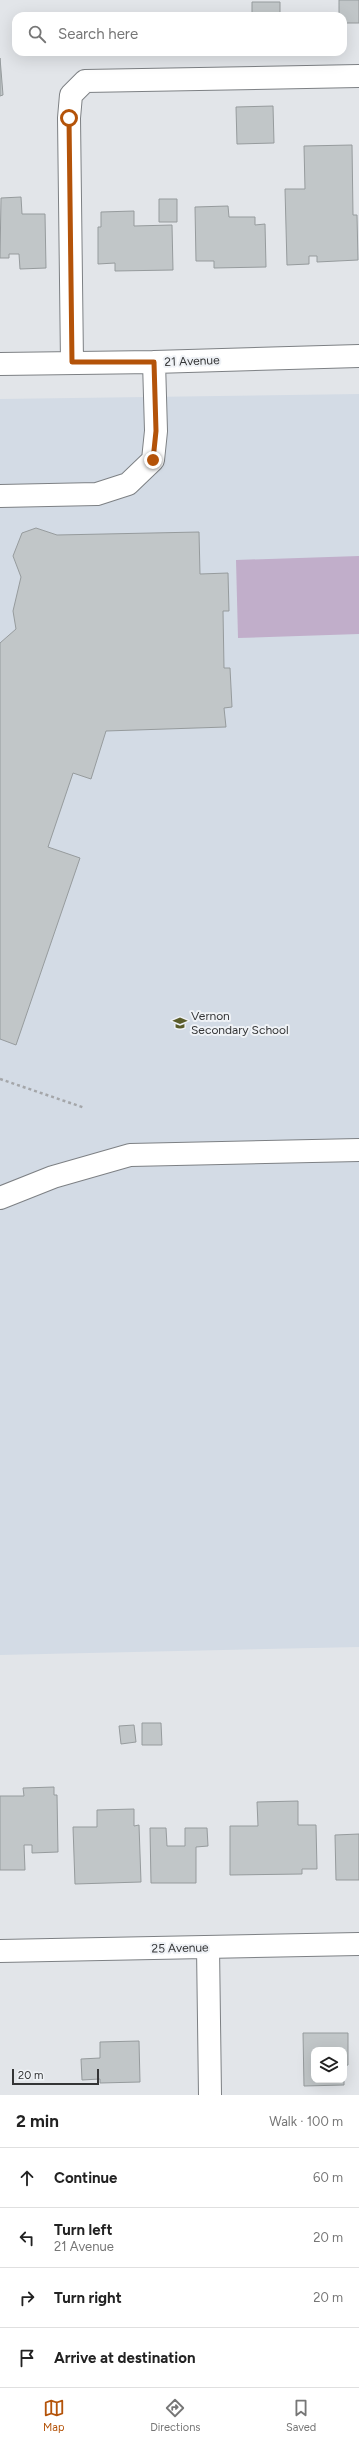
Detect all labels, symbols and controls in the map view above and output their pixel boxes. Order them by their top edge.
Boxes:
search box [12,12,347,56]
icon: search [26,23,48,45]
text: Search here [58,25,138,43]
route start [60,109,78,127]
street label: 21 Avenue [164,353,220,369]
route end [144,451,162,469]
place label: Vernon Secondary School [191,1009,289,1037]
school or university icon: Vernon Secondary School [172,1015,188,1031]
street label: 25 Avenue [151,1940,209,1955]
map controls [311,2047,347,2083]
button: layers [311,2047,347,2083]
scale bar [12,2067,99,2086]
text: 20 m [18,2069,43,2082]
text: 2 min [16,2111,59,2131]
text: Walk · 100 m [269,2114,343,2129]
icon: ahead [16,2167,38,2189]
text: Continue [54,2169,117,2187]
text: 60 m [313,2170,343,2185]
text: Turn left [54,2221,112,2239]
icon: left [16,2227,38,2249]
text: 20 m [313,2230,343,2245]
text: 21 Avenue [54,2239,114,2254]
icon: right [16,2287,38,2309]
text: Turn right [54,2289,122,2307]
text: 20 m [313,2290,343,2305]
icon: arrive [16,2347,38,2369]
text: Arrive at destination [54,2349,195,2367]
tab: Map [43,2397,65,2434]
tab: Directions [150,2397,200,2434]
tab: Saved [286,2397,316,2434]

